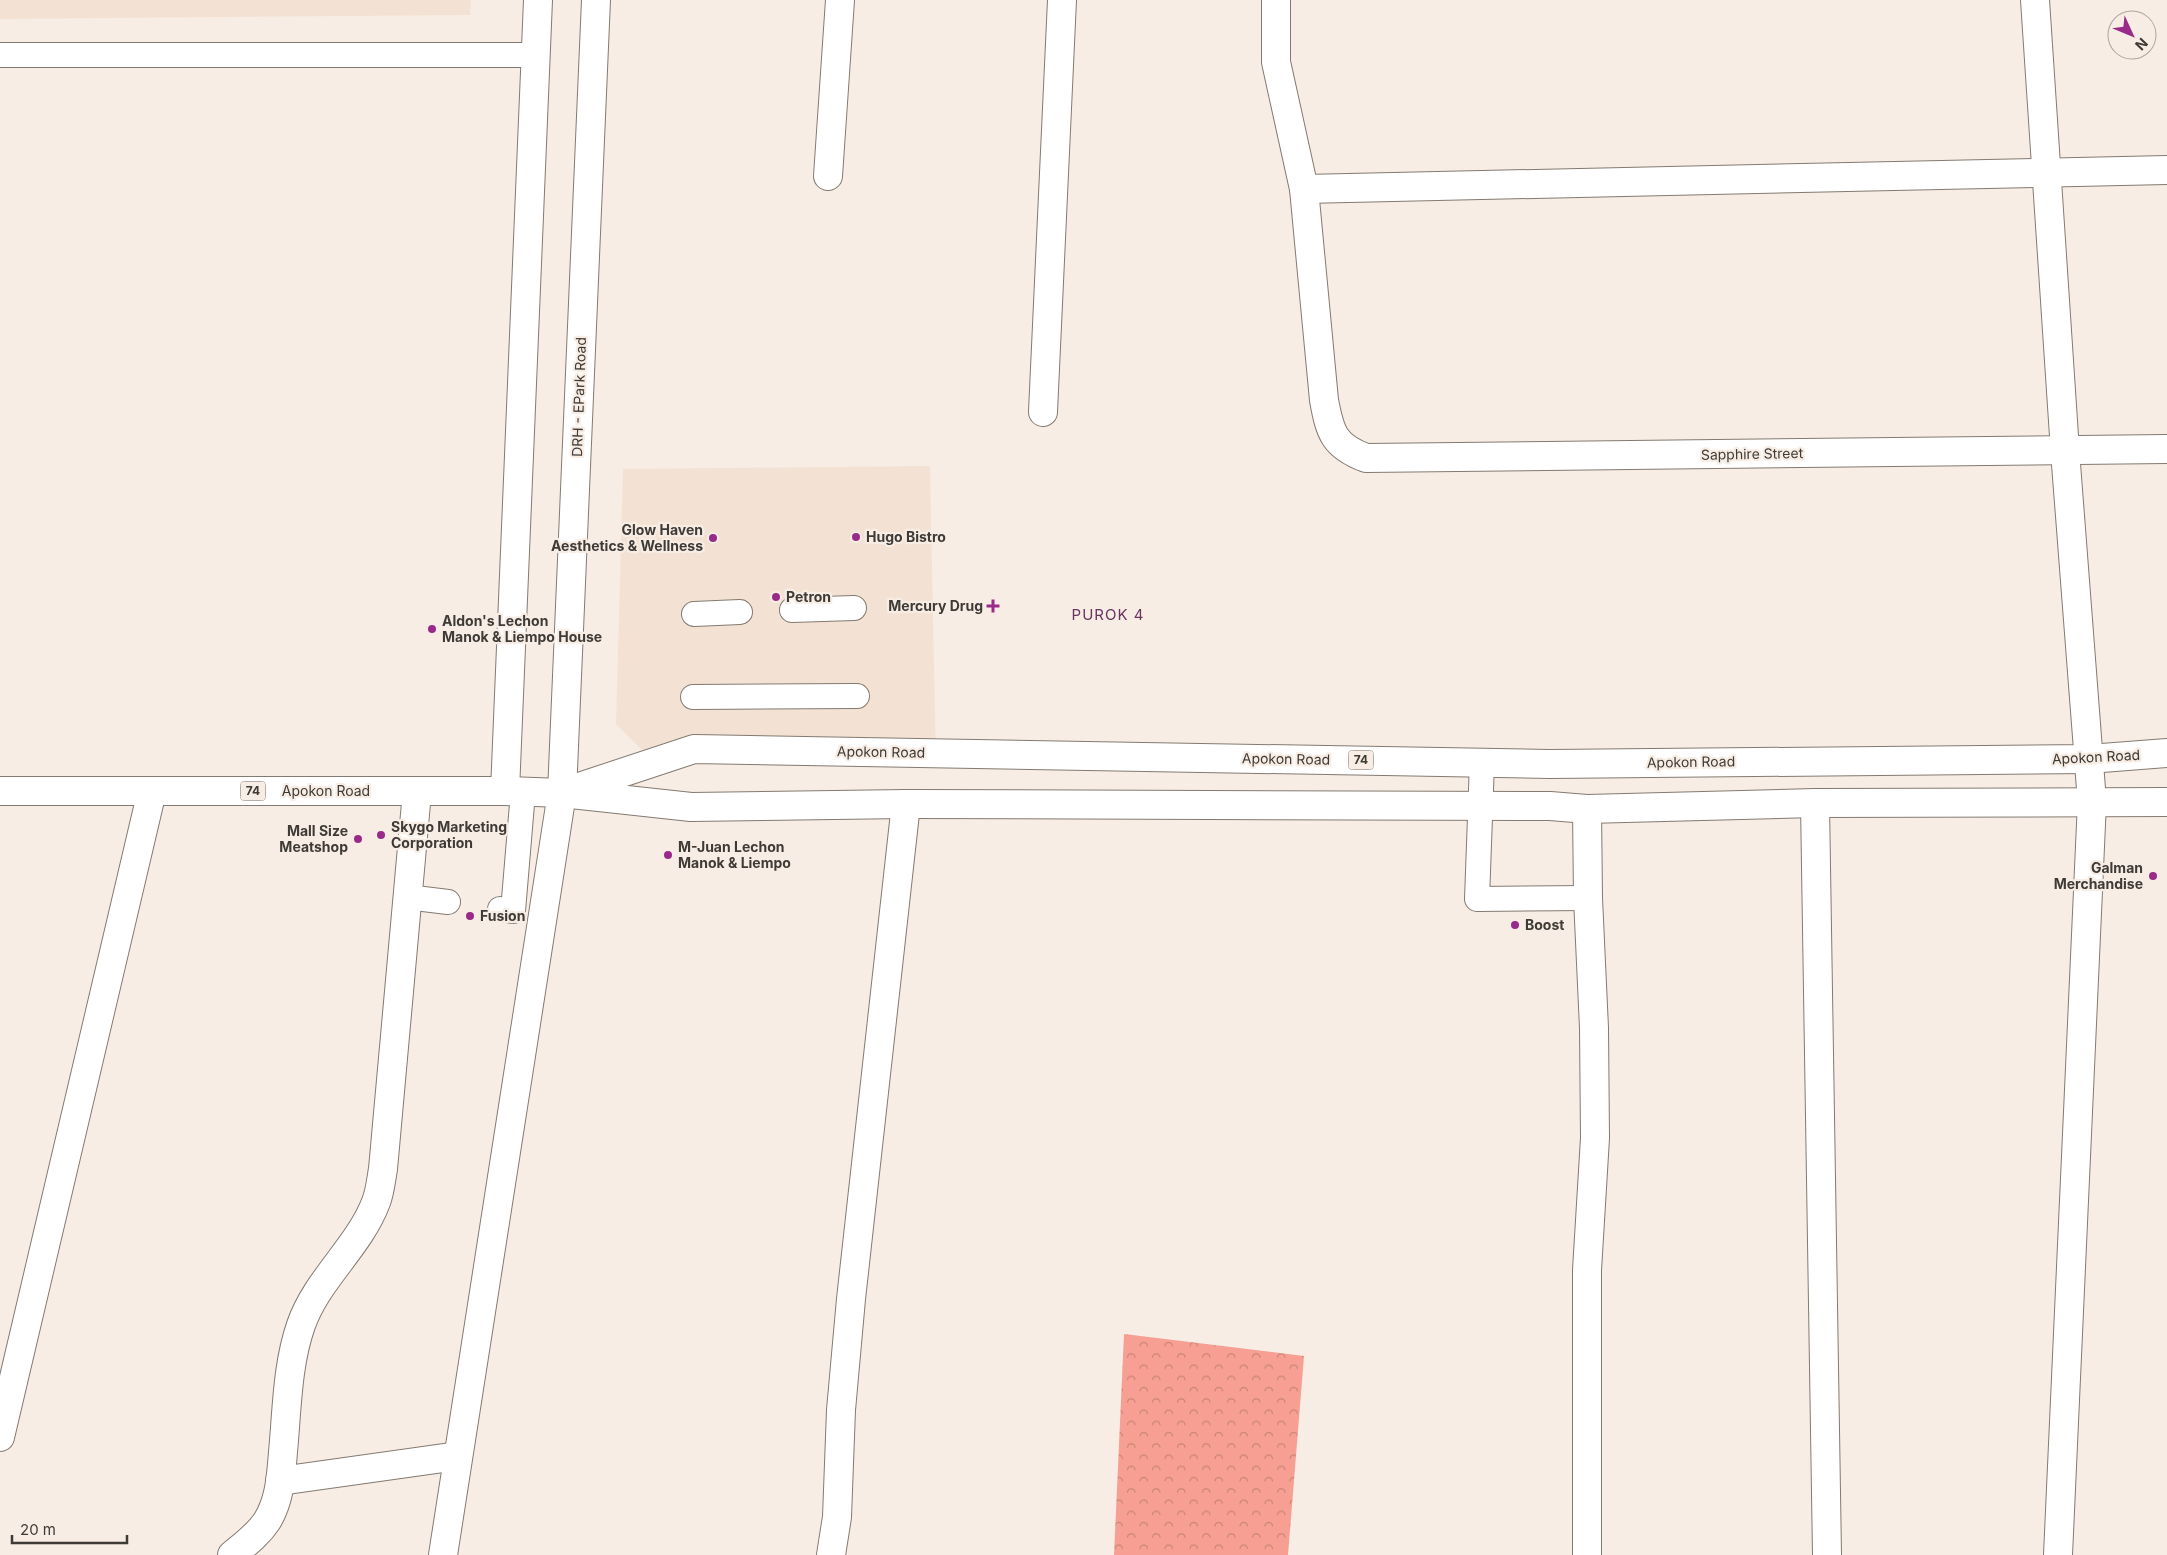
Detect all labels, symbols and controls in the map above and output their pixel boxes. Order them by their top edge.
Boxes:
north arrow [2107,10,2157,60]
text: N [2132,35,2152,54]
street label: DRH - EPark Road [568,337,589,457]
street label: Sapphire Street [1701,444,1804,463]
place label: Glow Haven Aesthetics & Wellness [551,521,703,554]
place label: Hugo Bistro [866,528,946,545]
marker: Hugo Bistro [850,531,862,543]
marker: Glow Haven Aesthetics & Wellness [707,532,719,544]
place label: Petron [786,588,831,605]
marker: Petron [770,591,782,603]
place label: Mercury Drug [888,597,983,614]
marker: Mercury Drug [987,600,999,612]
district label: PUROK 4 [1072,605,1144,624]
place label: Aldon's Lechon Manok & Liempo House [442,612,602,645]
marker: Aldon's Lechon Manok & Liempo House [426,623,438,635]
street label: Apokon Road [837,742,925,761]
street label: Apokon Road [2051,746,2141,767]
street label: Apokon Road [1242,749,1330,768]
road number: 74 [1348,750,1374,770]
street label: Apokon Road [1647,752,1735,771]
road number: 74 [240,781,266,800]
street label: Apokon Road [282,782,370,799]
place label: Skygo Marketing Corporation [391,818,507,851]
place label: Mall Size Meatshop [279,822,348,855]
marker: Skygo Marketing Corporation [375,829,387,841]
marker: Mall Size Meatshop [352,833,364,845]
place label: M-Juan Lechon Manok & Liempo [678,838,791,871]
marker: M-Juan Lechon Manok & Liempo [662,849,674,861]
place label: Galman Merchandise [2054,859,2143,892]
marker: Galman Merchandise [2147,870,2159,882]
place label: Fusion [480,907,525,924]
marker: Fusion [464,910,476,922]
place label: Boost [1525,916,1564,933]
marker: Boost [1509,919,1521,931]
scale bar [12,1512,128,1544]
text: 20 m [20,1520,56,1539]

